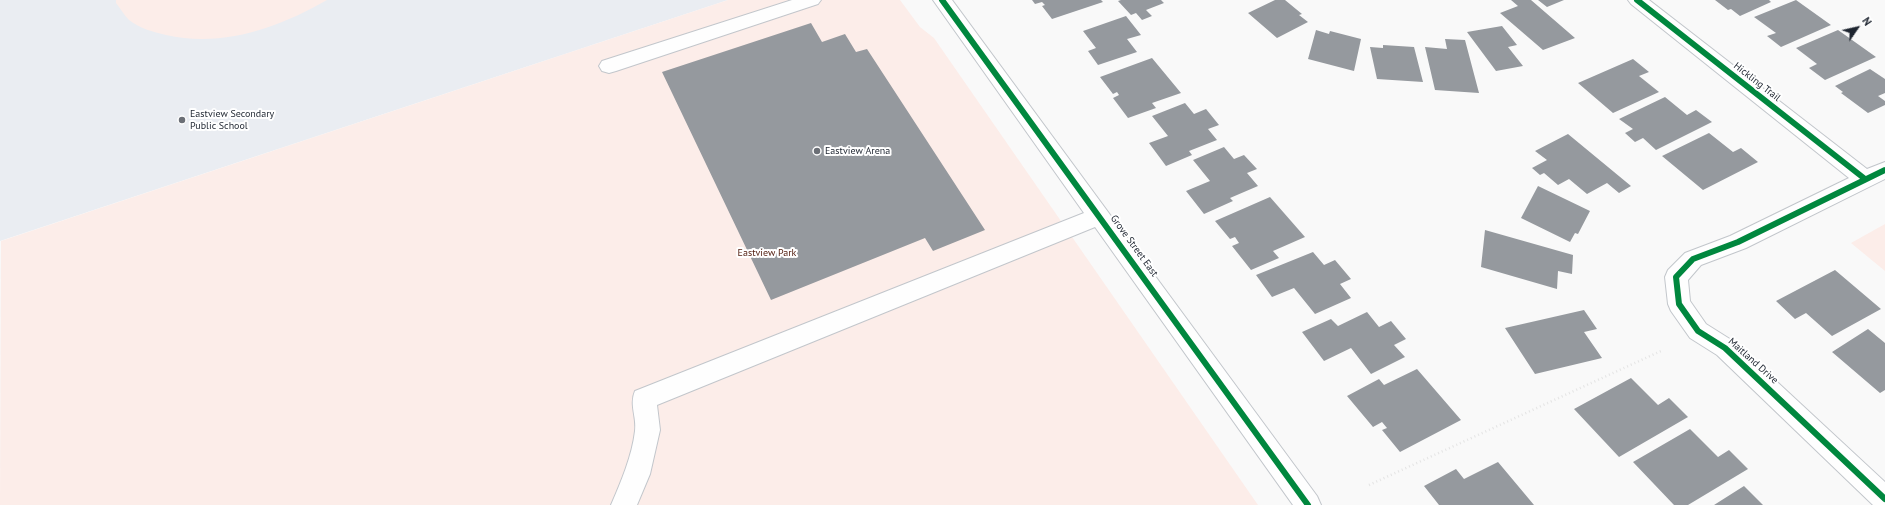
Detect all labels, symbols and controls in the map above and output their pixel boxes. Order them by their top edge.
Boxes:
north arrow [1837,8,1877,48]
text: N [1859,14,1875,28]
street label: Hickling Trail [1731,60,1783,104]
place label: Eastview Secondary Public School [190,108,274,132]
marker: Eastview Secondary Public School [177,115,187,125]
place label: Eastview Arena [825,145,890,157]
marker: Eastview Arena [812,146,822,156]
street label: Grove Street East [1108,213,1160,279]
park label: Eastview Park [738,247,796,259]
street label: Maitland Drive [1726,336,1780,386]

